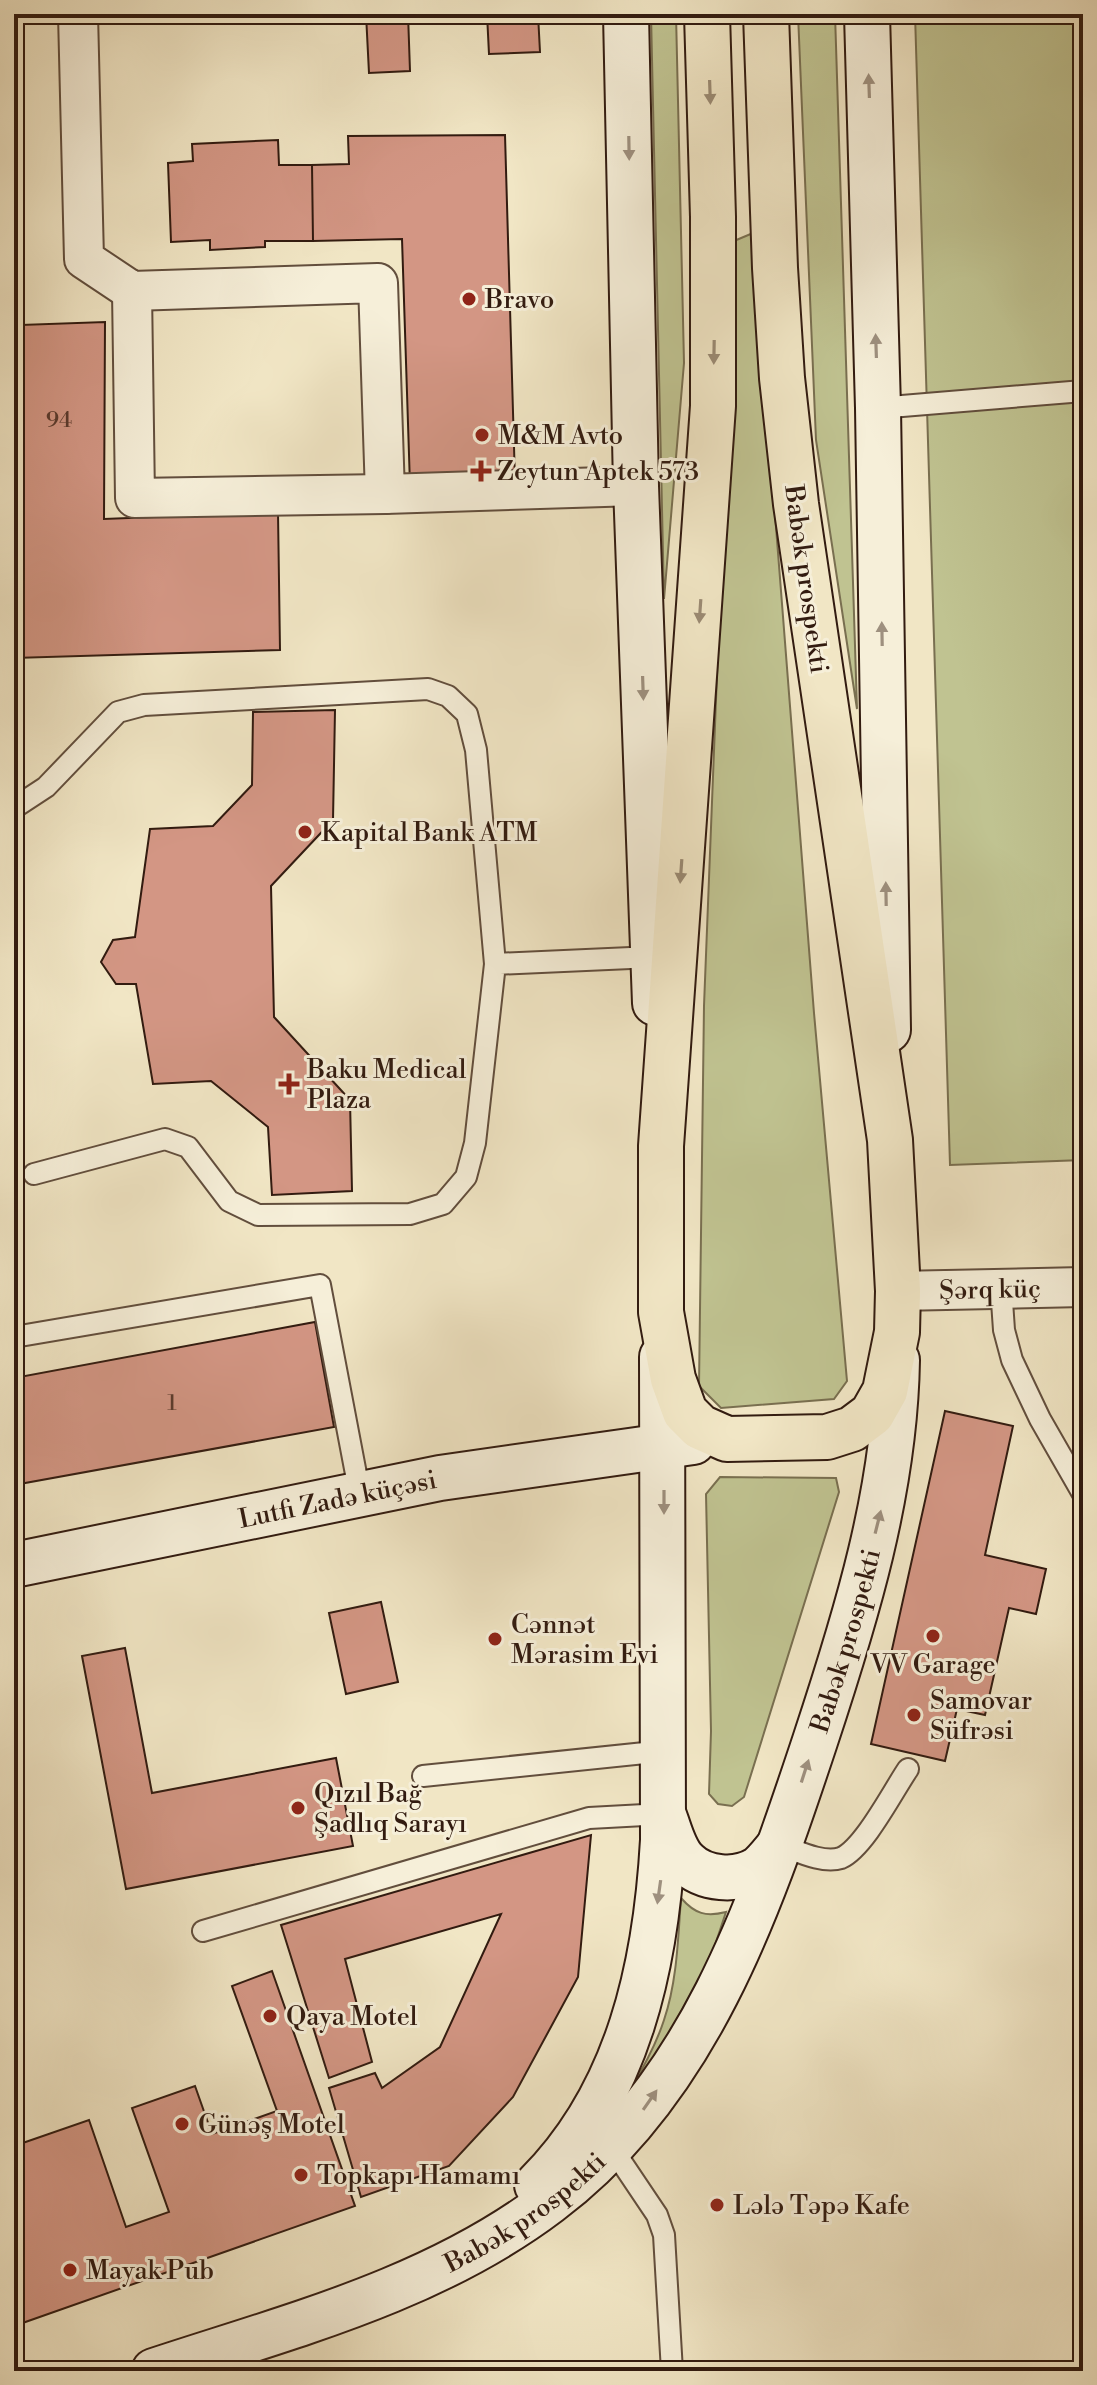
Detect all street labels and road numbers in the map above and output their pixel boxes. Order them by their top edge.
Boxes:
street label: Babək prospekti [777,482,835,675]
street label: Şərq küç [939,1273,1041,1307]
street label: Lutfi Zadə küçəsi [236,1464,439,1536]
street label: Babək prospekti [804,1546,888,1738]
street label: Babək prospekti [438,2146,613,2281]

